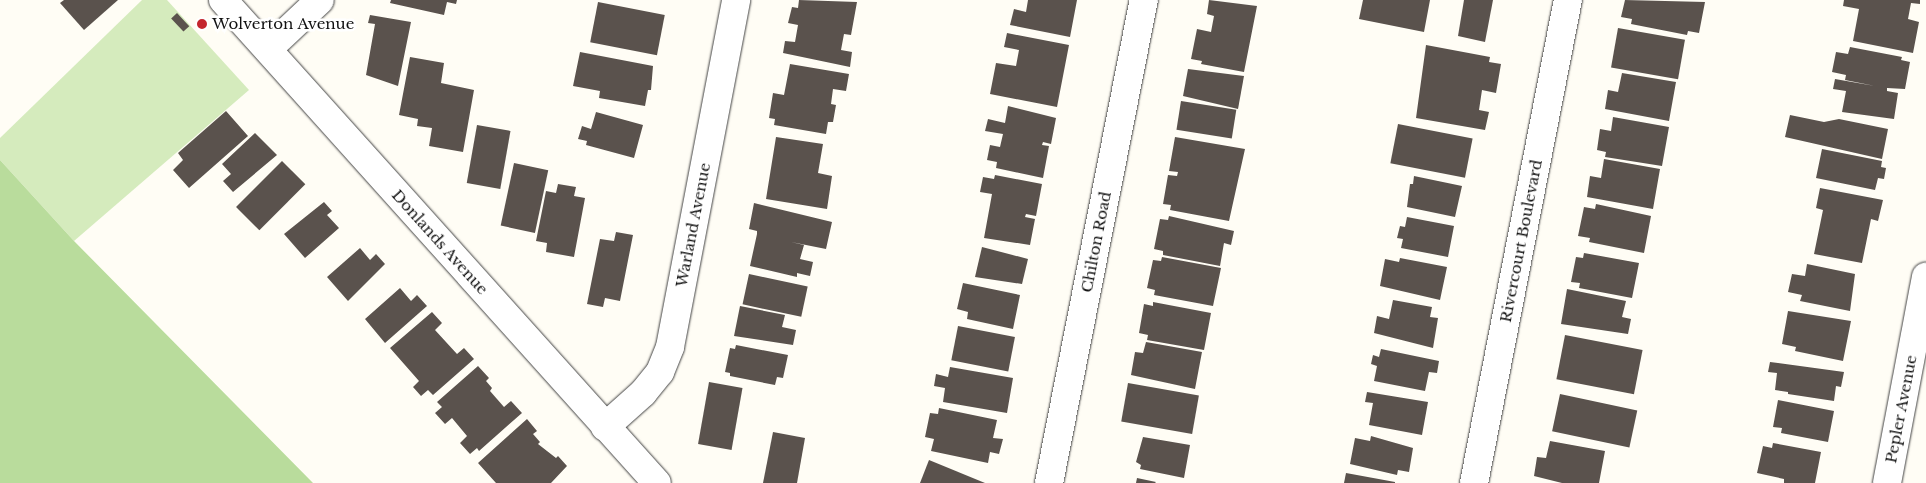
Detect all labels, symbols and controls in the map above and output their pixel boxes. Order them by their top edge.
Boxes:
place label: Wolverton Avenue [212,15,355,33]
marker: Wolverton Avenue [196,18,208,30]
street label: Rivercourt Boulevard [1496,158,1546,324]
street label: Warland Avenue [672,161,714,289]
street label: Donlands Avenue [388,186,492,298]
street label: Chilton Road [1077,190,1115,294]
street label: Pepler Avenue [1882,353,1920,465]

